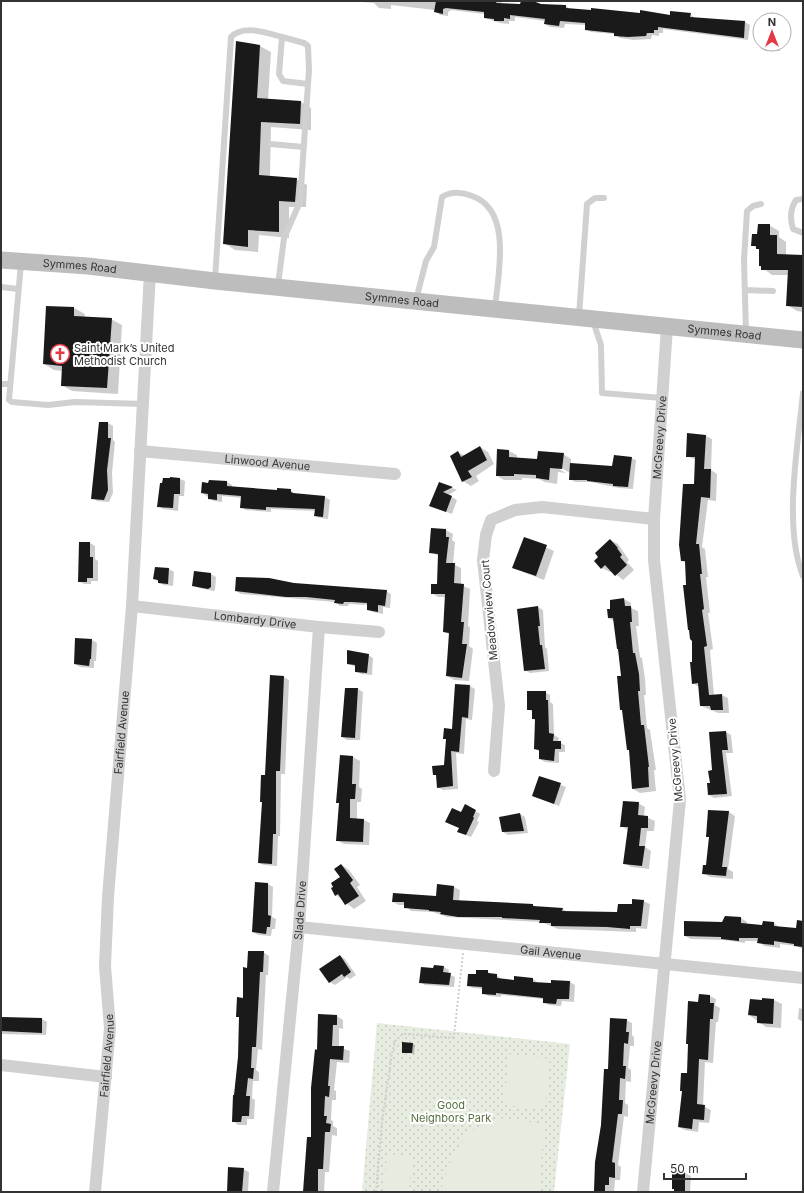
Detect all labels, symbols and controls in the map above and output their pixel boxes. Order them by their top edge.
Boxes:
north arrow [752,12,792,52]
text: N [768,15,776,29]
street label: Symmes Road [42,256,118,276]
street label: Symmes Road [364,289,440,310]
street label: Symmes Road [687,321,762,343]
place label: Saint Mark’s United Methodist Church [74,341,174,368]
church icon: Saint Mark’s United Methodist Church [49,343,71,365]
street label: McGreevy Drive [650,395,669,480]
street label: Linwood Avenue [224,452,311,473]
street label: Meadowview Court [478,559,500,661]
street label: Lombardy Drive [213,608,297,631]
street label: Fairfield Avenue [111,690,132,775]
street label: McGreevy Drive [664,718,686,802]
street label: Slade Drive [291,880,309,941]
street label: Gail Avenue [519,942,582,963]
street label: Fairfield Avenue [97,1013,117,1098]
street label: McGreevy Drive [642,1040,664,1125]
park label: Good Neighbors Park [411,1098,491,1125]
scale bar [664,1155,746,1181]
text: 50 m [670,1161,699,1176]

